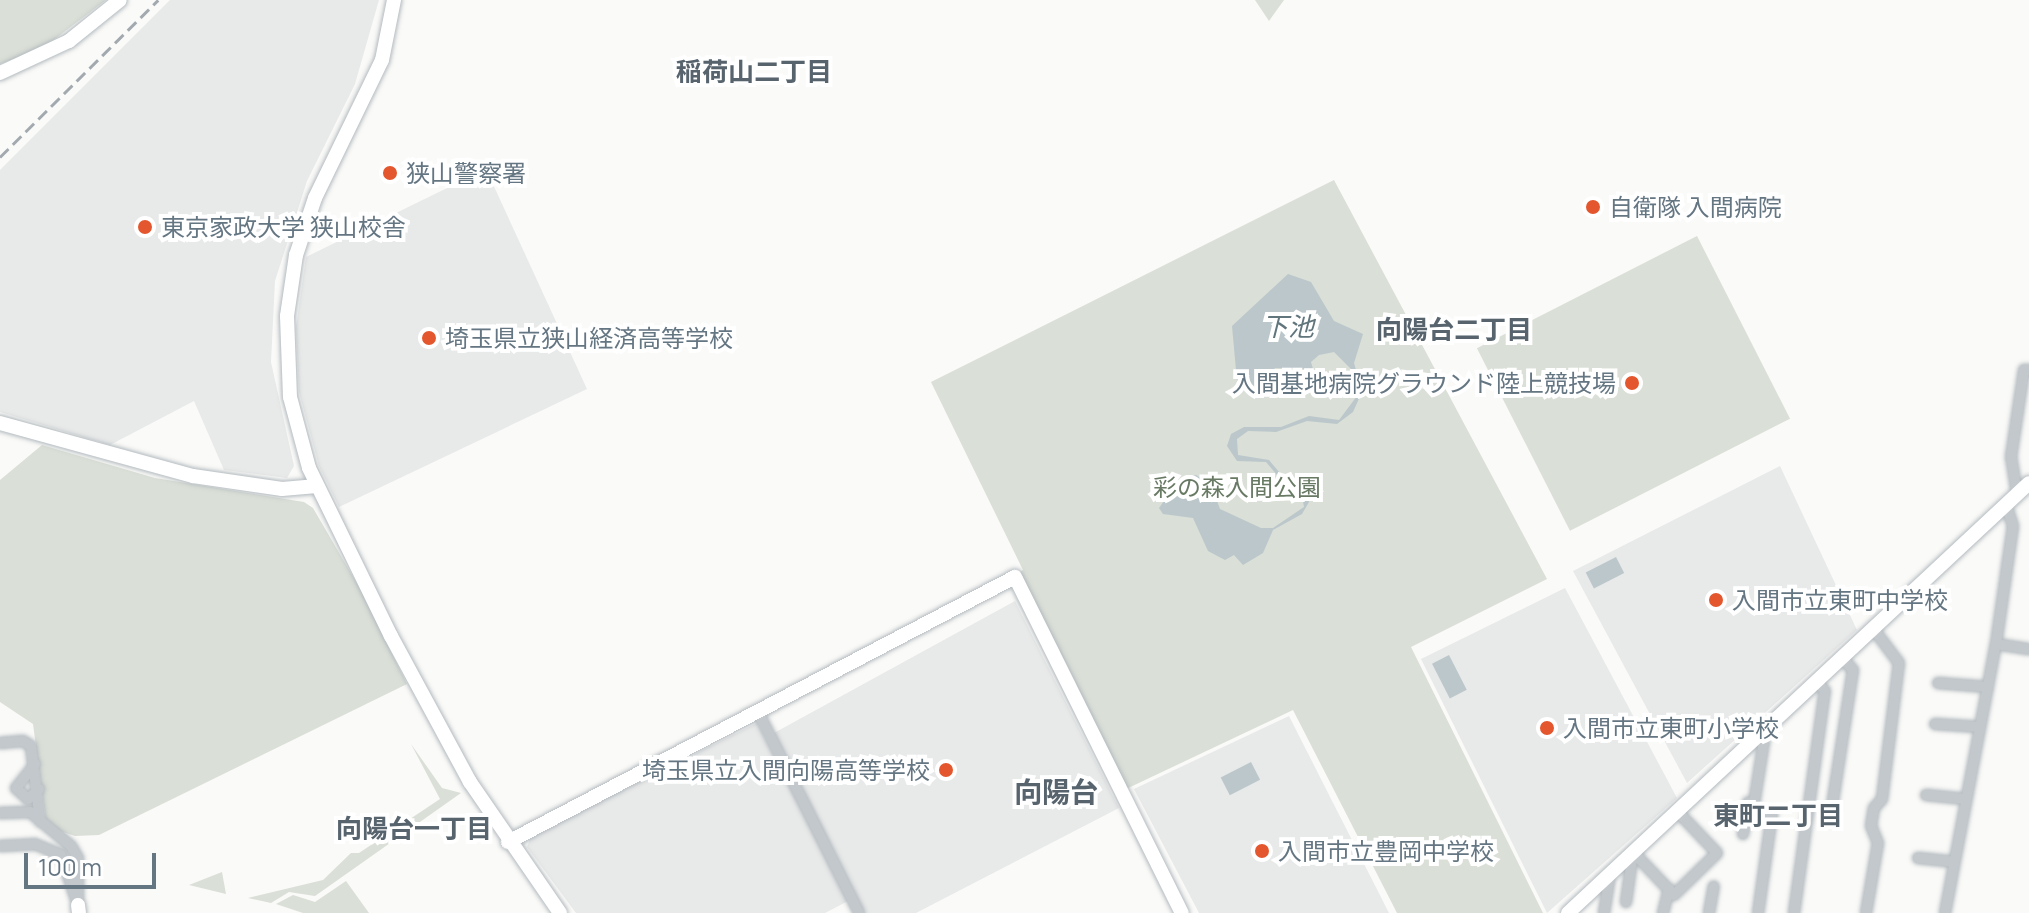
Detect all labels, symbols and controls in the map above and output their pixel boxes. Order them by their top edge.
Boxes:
district label: 稲荷山二丁目 [676,56,832,88]
place label: 狭山警察署 [406,159,526,187]
marker: 狭山警察署 [381,164,399,182]
place label: 自衛隊 入間病院 [1609,193,1782,221]
marker: 自衛隊 入間病院 [1584,198,1602,216]
place label: 東京家政大学 狭山校舎 [161,213,406,241]
marker: 東京家政大学 狭山校舎 [136,218,154,236]
water label: 下池 [1262,311,1314,343]
district label: 向陽台二丁目 [1376,314,1532,346]
place label: 埼玉県立狭山経済高等学校 [445,324,733,352]
marker: 埼玉県立狭山経済高等学校 [420,329,438,347]
place label: 入間基地病院グラウンド陸上競技場 [1232,369,1616,397]
marker: 入間基地病院グラウンド陸上競技場 [1623,374,1641,392]
park label: 彩の森入間公園 [1153,473,1321,501]
place label: 入間市立東町中学校 [1732,586,1948,614]
marker: 入間市立東町中学校 [1707,591,1725,609]
place label: 入間市立東町小学校 [1563,714,1779,742]
marker: 入間市立東町小学校 [1538,719,1556,737]
place label: 埼玉県立入間向陽高等学校 [642,756,930,784]
marker: 埼玉県立入間向陽高等学校 [937,761,955,779]
district label: 向陽台 [1014,774,1098,808]
district label: 東町二丁目 [1713,800,1843,832]
district label: 向陽台一丁目 [336,813,492,845]
scale bar [28,837,160,887]
place label: 入間市立豊岡中学校 [1278,837,1494,865]
marker: 入間市立豊岡中学校 [1253,842,1271,860]
text: 100 m [38,850,102,883]

